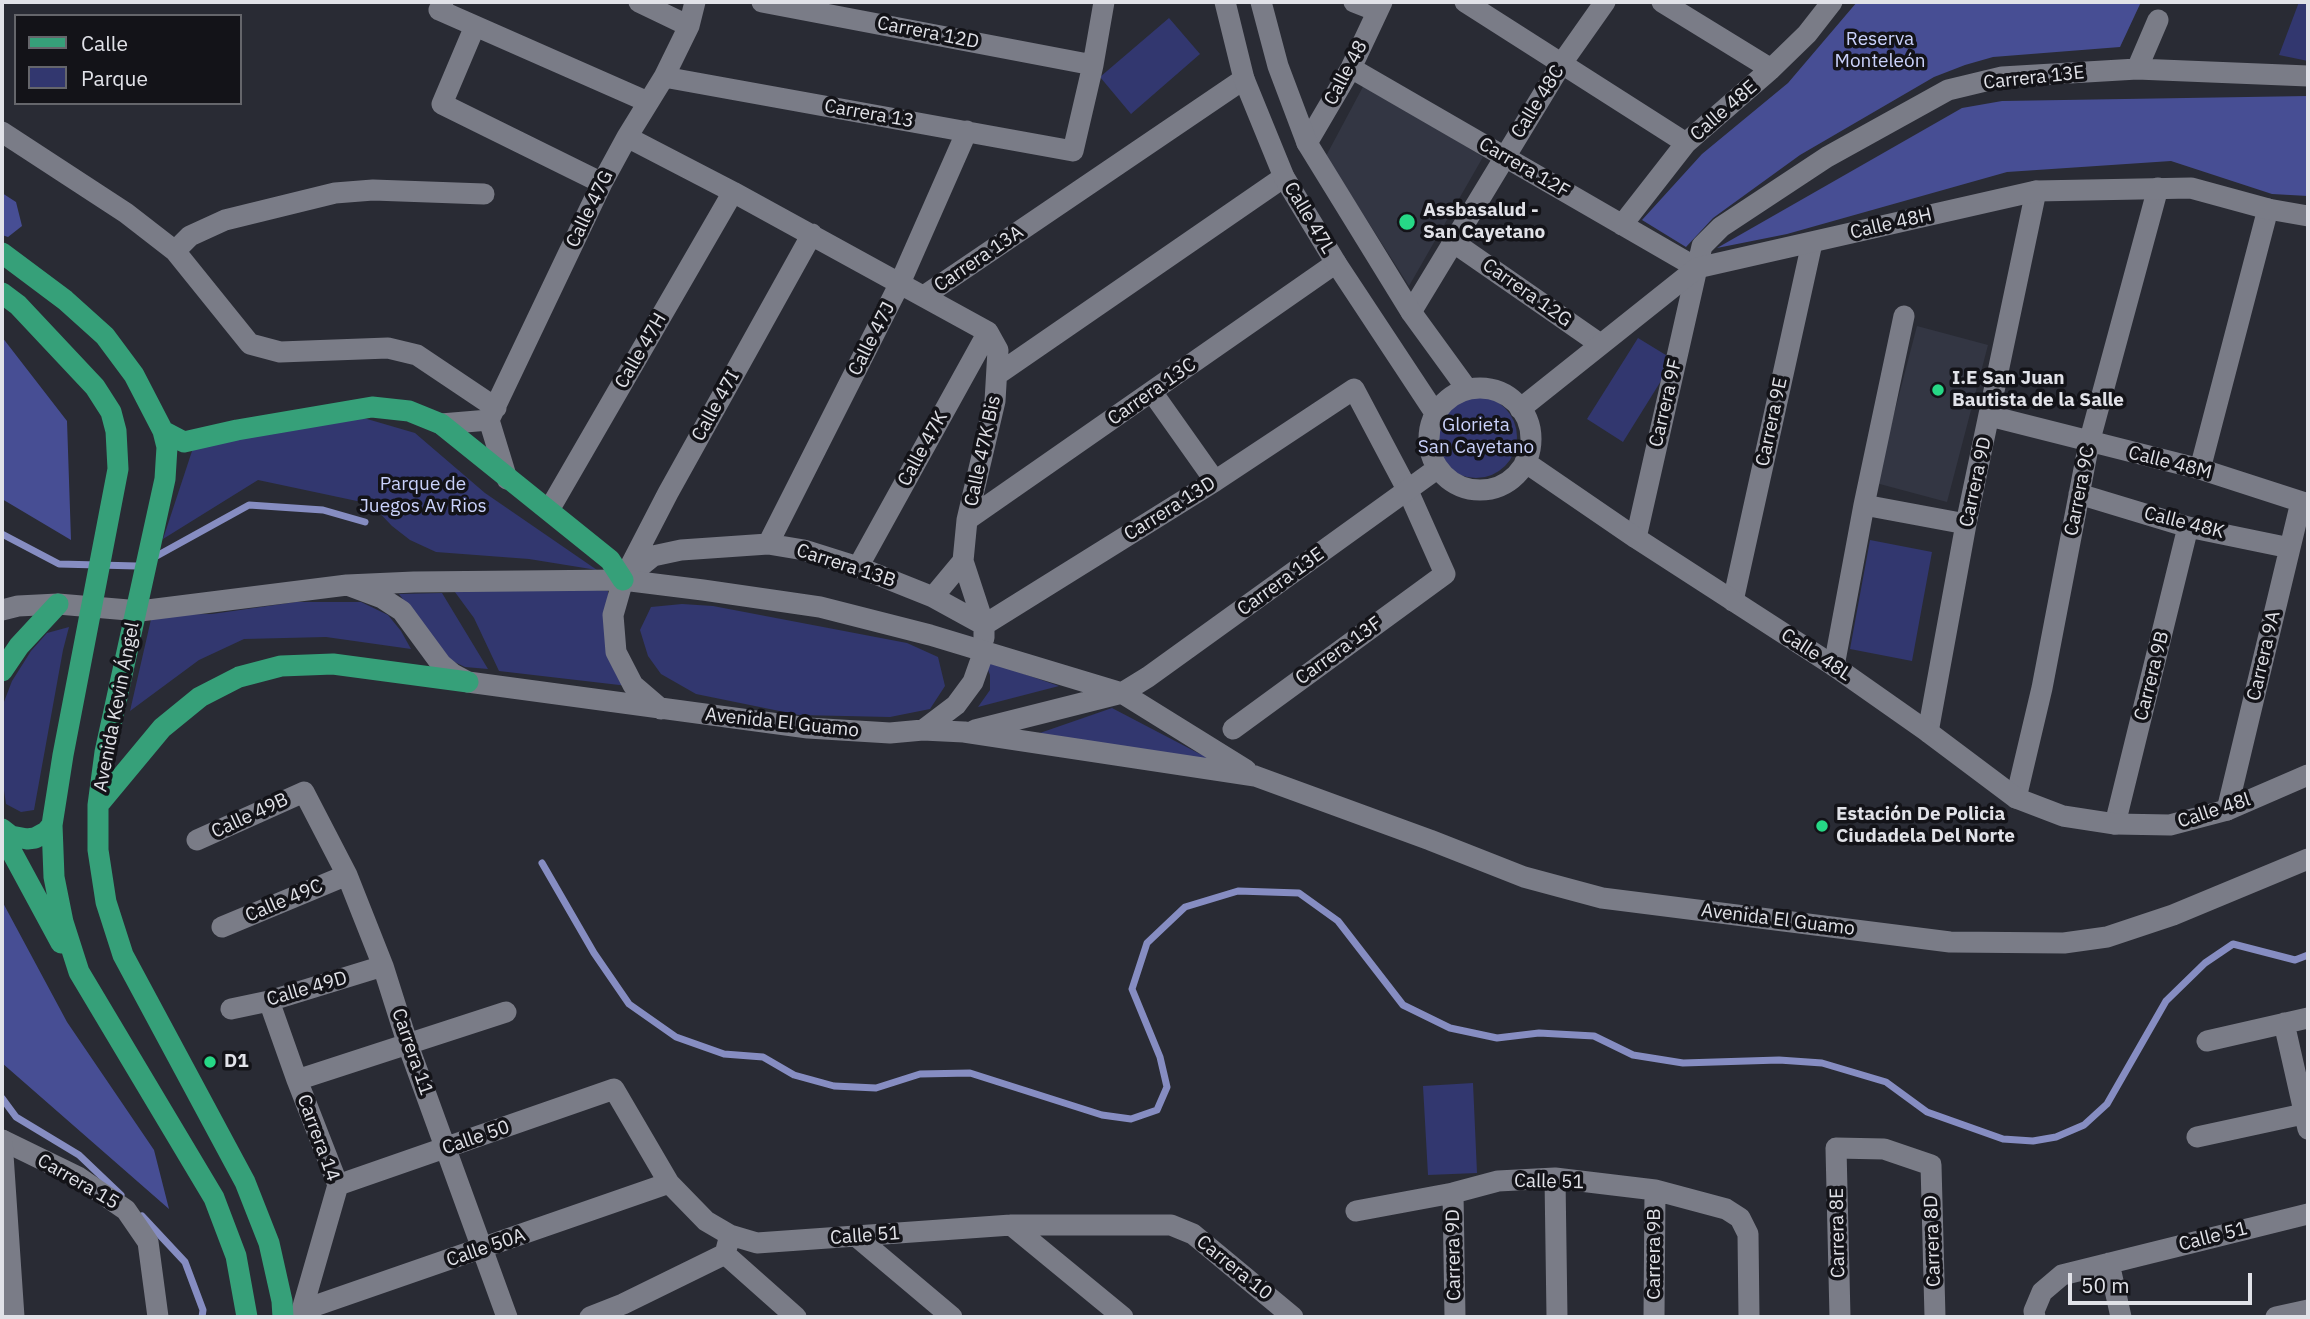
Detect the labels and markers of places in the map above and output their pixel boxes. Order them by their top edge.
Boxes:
place label: Assbasalud - San Cayetano [1423,200,1545,244]
marker: Assbasalud - San Cayetano [1397,212,1417,232]
place label: I.E San Juan Bautista de la Salle [1952,368,2124,412]
marker: I.E San Juan Bautista de la Salle [1930,382,1946,398]
place label: Estación De Policia Ciudadela Del Norte [1836,804,2015,848]
marker: Estación De Policia Ciudadela Del Norte [1814,818,1830,834]
place label: D1 [224,1051,249,1073]
marker: D1 [202,1054,218,1070]

